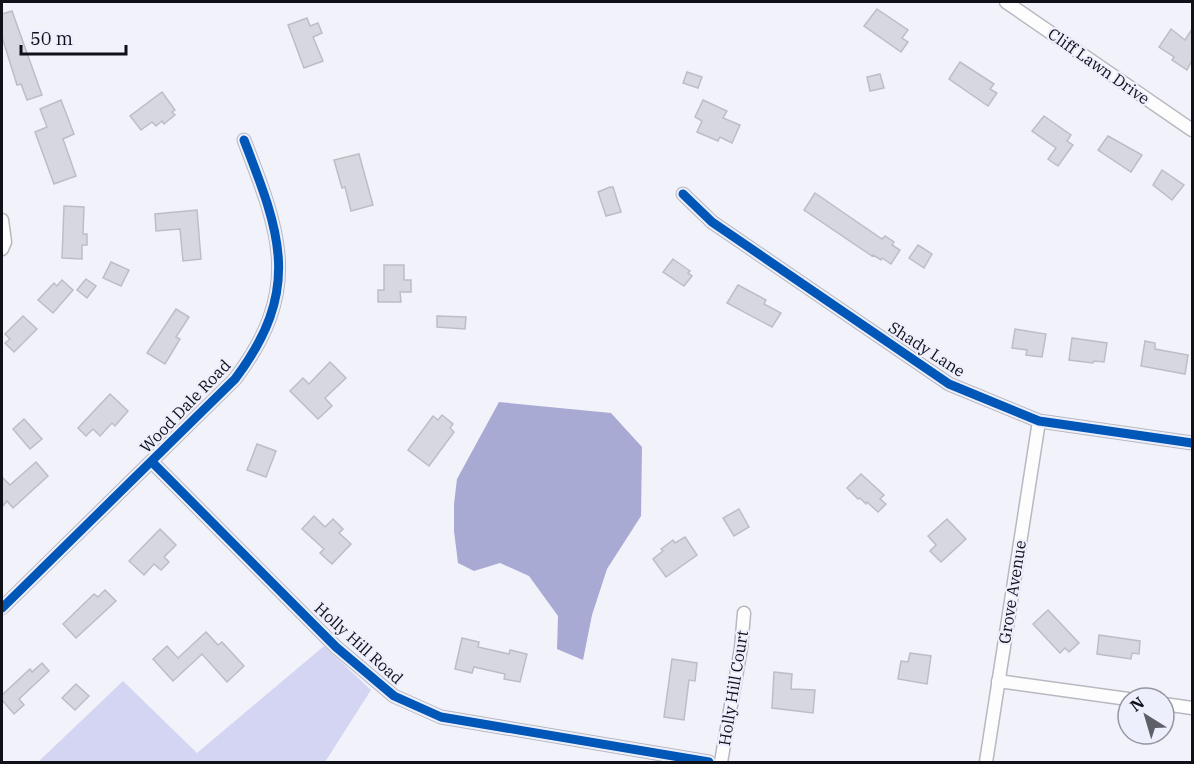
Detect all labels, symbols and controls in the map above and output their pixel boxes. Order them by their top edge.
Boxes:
scale bar [21,18,126,56]
street label: Cliff Lawn Drive [1044,23,1154,109]
text: 50 m [30,27,73,50]
street label: Shady Lane [885,317,969,381]
street label: Wood Dale Road [135,355,235,457]
street label: Grove Avenue [994,539,1030,645]
street label: Holly Hill Road [310,598,408,688]
street label: Holly Hill Court [714,629,752,747]
north arrow [1116,686,1176,746]
text: N [1126,692,1148,716]

